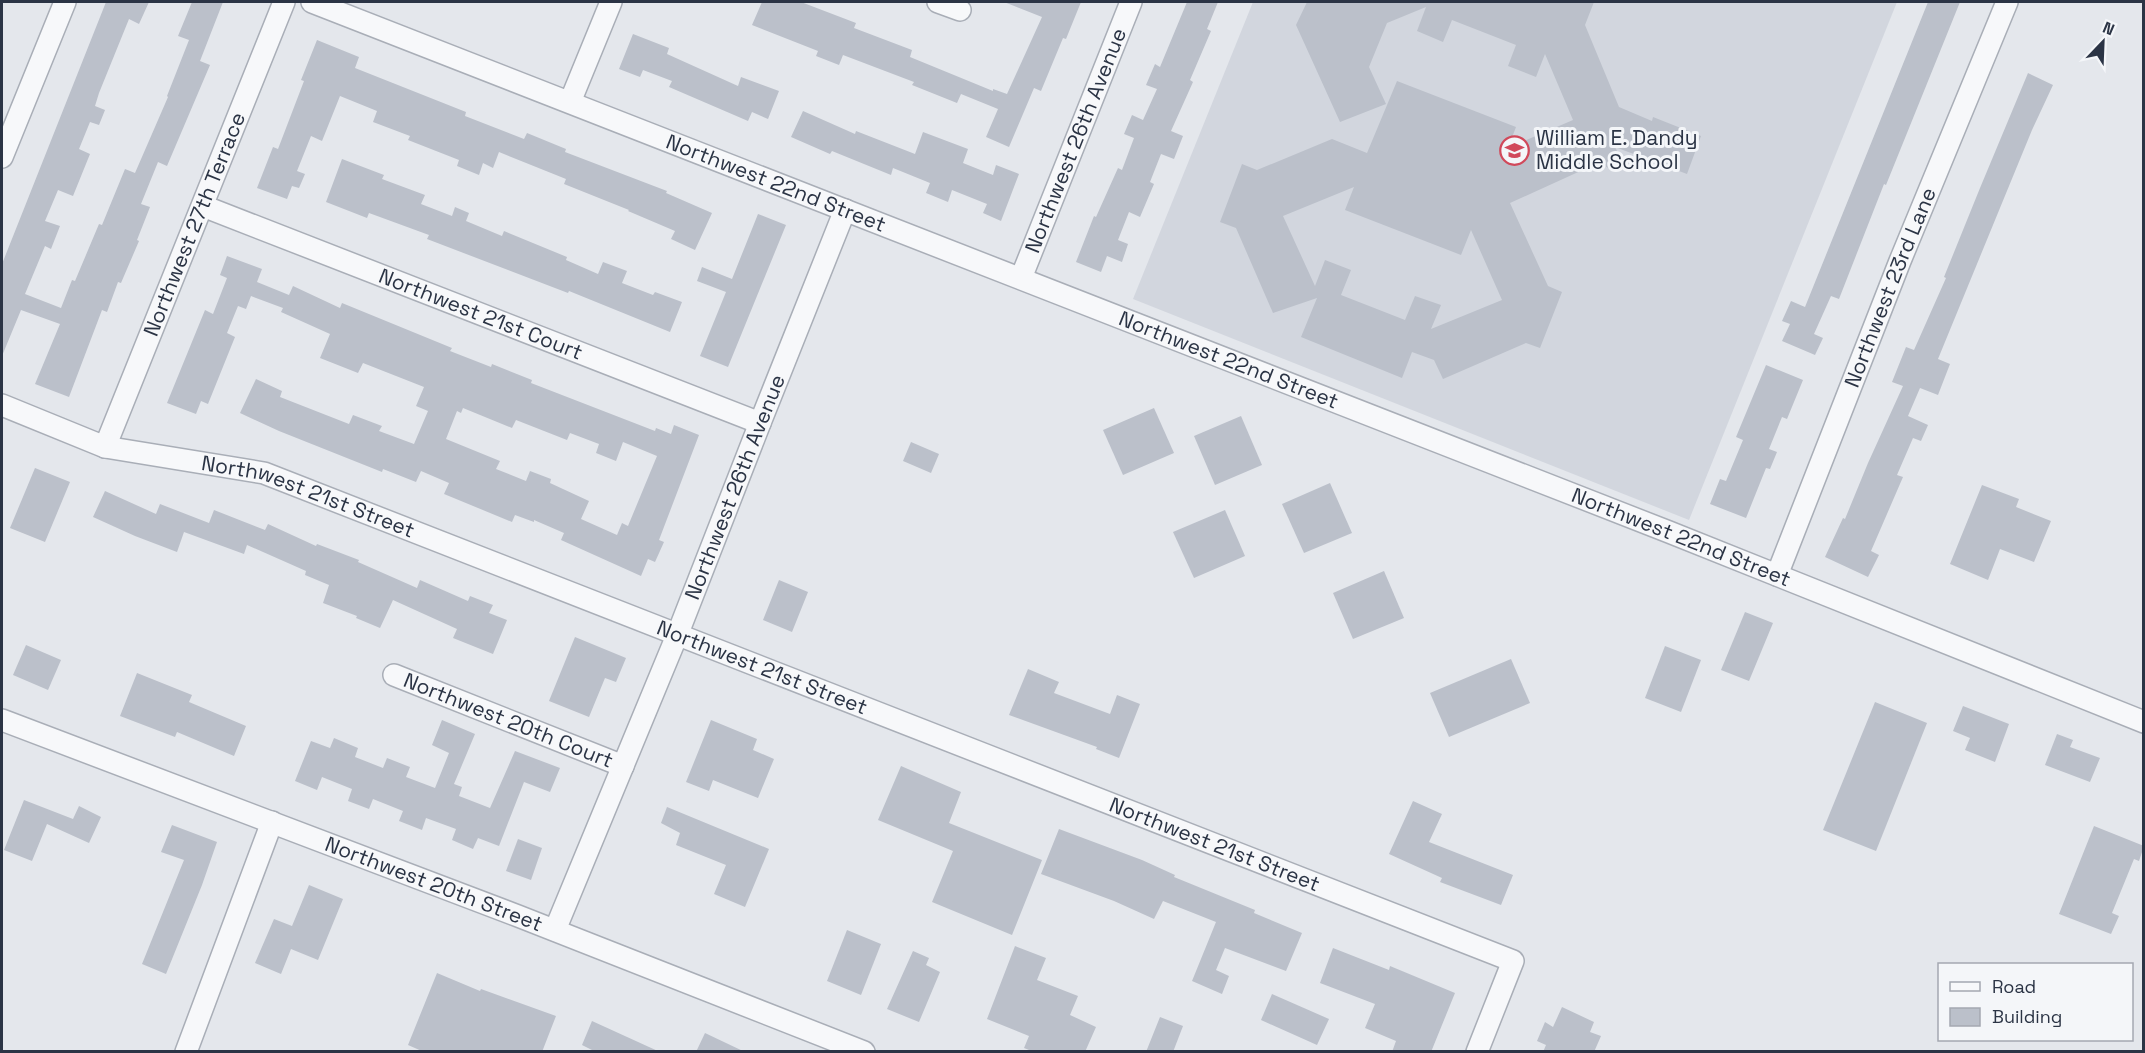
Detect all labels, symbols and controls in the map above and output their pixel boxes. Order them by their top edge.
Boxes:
north arrow [2073,12,2133,72]
text: N [2100,17,2118,40]
street label: Northwest 26th Avenue [1018,24,1132,257]
street label: Northwest 27th Terrace [137,108,251,340]
place label: William E. Dandy Middle School [1536,124,1698,175]
street label: Northwest 22nd Street [662,128,890,238]
school or university icon: William E. Dandy Middle School [1499,134,1531,166]
street label: Northwest 23rd Lane [1838,183,1942,391]
street label: Northwest 21st Court [375,262,587,366]
street label: Northwest 22nd Street [1115,304,1342,415]
street label: Northwest 26th Avenue [678,370,791,604]
street label: Northwest 21st Street [199,449,419,544]
street label: Northwest 22nd Street [1568,481,1795,592]
street label: Northwest 21st Street [653,614,871,720]
street label: Northwest 20th Court [400,666,617,774]
street label: Northwest 21st Street [1106,791,1324,897]
street label: Northwest 20th Street [321,830,547,937]
legend [1938,963,2133,1041]
text: Road [1992,975,2036,998]
text: Building [1992,1005,2062,1028]

